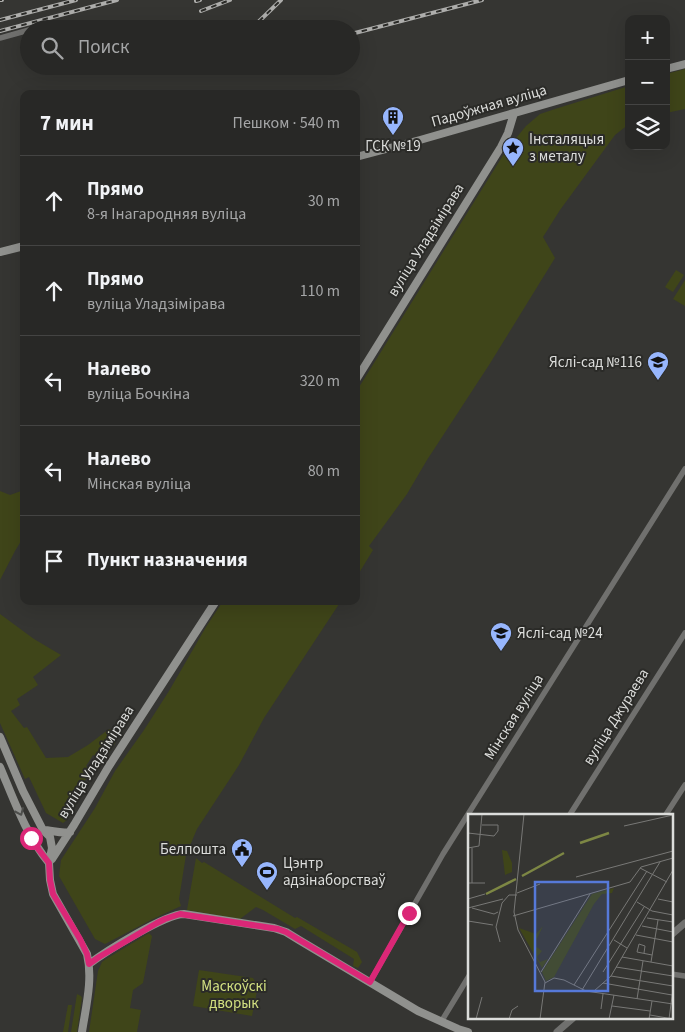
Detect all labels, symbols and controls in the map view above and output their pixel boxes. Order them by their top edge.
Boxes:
map controls [625,15,670,150]
button: + [625,15,670,60]
search box [20,20,360,75]
icon: search [38,34,66,62]
text: Поиск [78,34,129,61]
button: − [625,60,670,105]
street label: Падоўжная вуліца [429,79,549,133]
building icon: ГСК №19 [381,105,405,136]
button: layers [625,105,670,150]
text: 7 мин [40,108,94,138]
text: Пешком · 540 m [233,112,340,134]
place label: Інсталяцыя з металу [529,129,604,167]
place label: ГСК №19 [365,136,421,157]
place icon: Інсталяцыя з металу [501,136,525,167]
text: Прямо [87,176,144,203]
street label: вуліца Уладзімірава [383,179,469,301]
icon: ahead [40,187,68,215]
text: 30 m [308,190,340,212]
text: 8-я Інагародняя вуліца [87,203,246,225]
text: Прямо [87,266,144,293]
icon: ahead [40,277,68,305]
text: 110 m [300,280,340,302]
text: вуліца Уладзімірава [87,293,225,315]
school or university icon: Яслі-сад №116 [646,350,670,381]
place label: Яслі-сад №116 [549,352,642,373]
text: Налево [87,356,151,383]
icon: left [40,367,68,395]
text: 320 m [300,370,340,392]
text: вуліца Бочкіна [87,383,190,405]
text: Налево [87,446,151,473]
icon: left [40,457,68,485]
text: 80 m [308,460,340,482]
text: Мінская вуліца [87,473,191,495]
icon: arrive [40,547,68,575]
text: Пункт назначения [87,547,248,574]
school or university icon: Яслі-сад №24 [489,621,513,652]
place label: Яслі-сад №24 [517,623,603,644]
street label: вуліца Джураева [578,665,654,769]
street label: Мінская вуліца [479,670,549,764]
street label: вуліца Уладзімірава [53,701,139,823]
one-way arrow [13,807,24,816]
inset map [468,814,672,1020]
route start [20,827,43,850]
public building icon: Белпошта [230,837,254,868]
place label: Белпошта [160,839,226,860]
place label: Цэнтр адзінаборстваў [283,853,385,891]
sports icon: Цэнтр адзінаборстваў [255,860,279,891]
route end [398,902,421,925]
park label: Маскоўскі дворык [201,976,267,1014]

